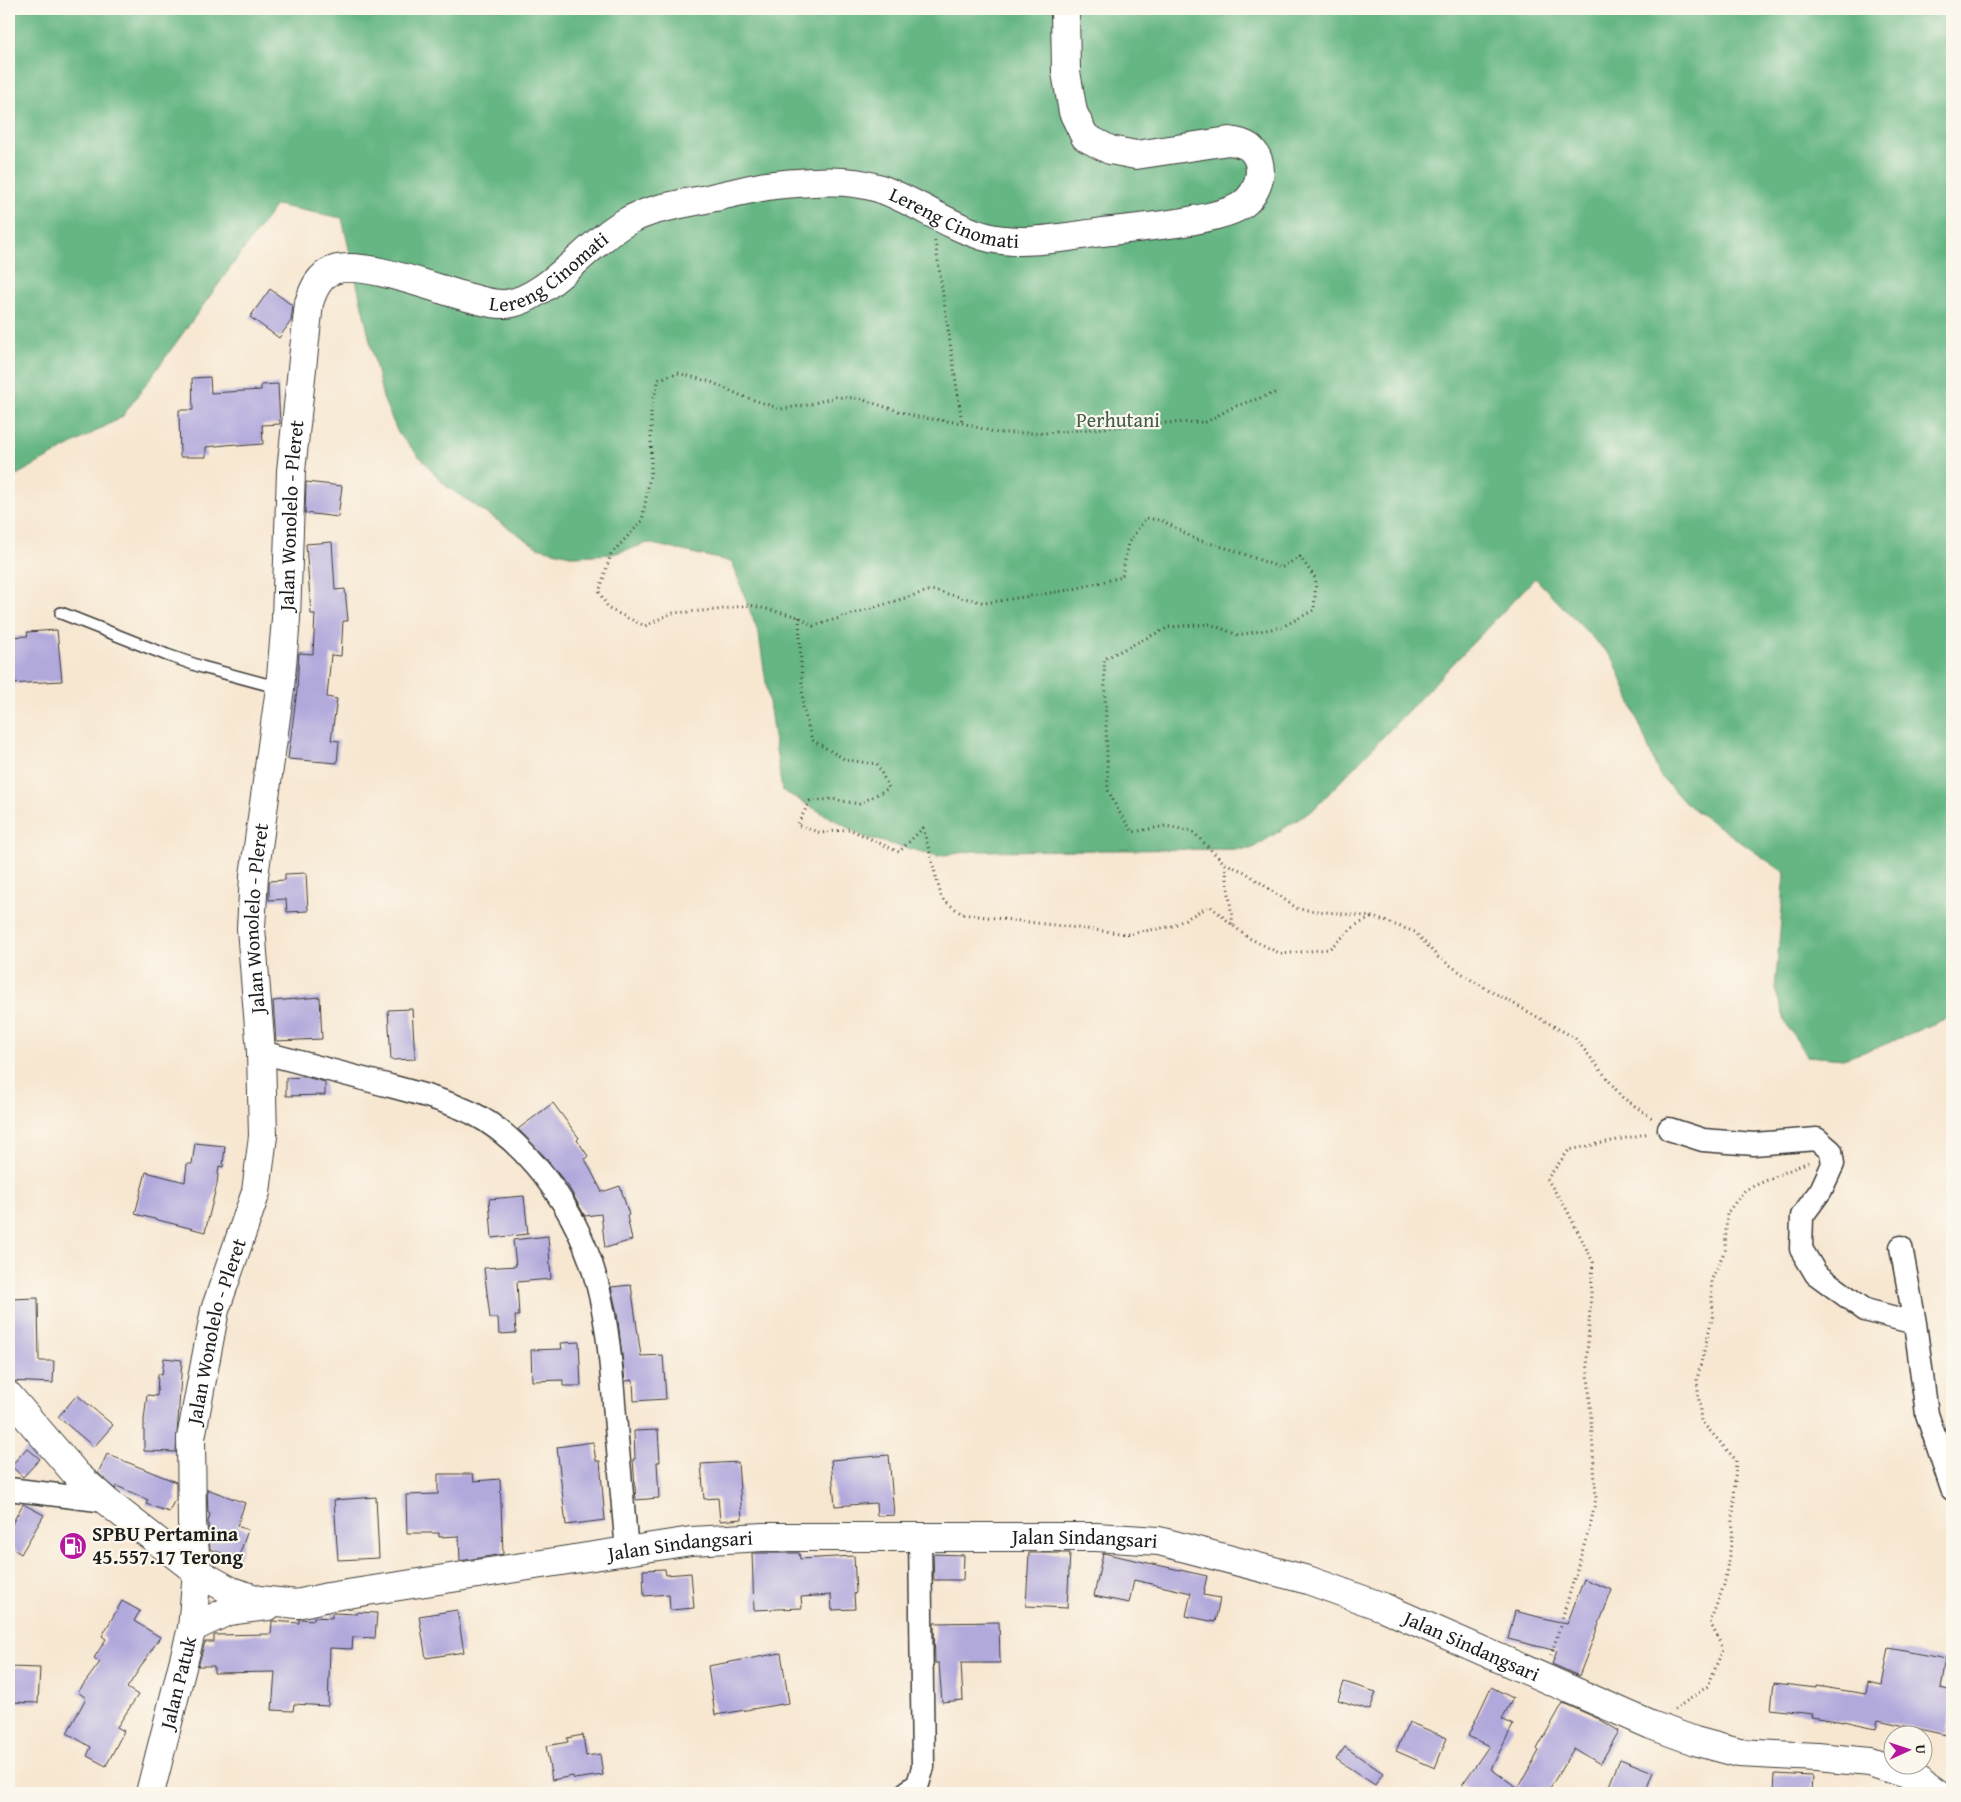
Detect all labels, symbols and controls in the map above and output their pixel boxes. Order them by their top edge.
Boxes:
street label: Lereng Cinomati [885,179,1020,255]
street label: Lereng Cinomati [488,224,615,318]
park label: Perhutani [1076,405,1160,434]
street label: Jalan Wonolelo - Pleret [271,419,310,614]
street label: Jalan Wonolelo - Pleret [236,821,275,1018]
street label: Jalan Wonolelo - Pleret [178,1234,253,1430]
place label: SPBU Pertamina 45.557.17 Terong [92,1519,243,1571]
street label: Jalan Sindangsari [1009,1522,1159,1555]
street label: Jalan Sindangsari [603,1523,754,1568]
fuel station icon: SPBU Pertamina 45.557.17 Terong [58,1531,88,1561]
street label: Jalan Sindangsari [1397,1602,1545,1688]
street label: Jalan Patuk [151,1632,204,1735]
north arrow [1884,1724,1934,1774]
text: U [1911,1744,1931,1755]

